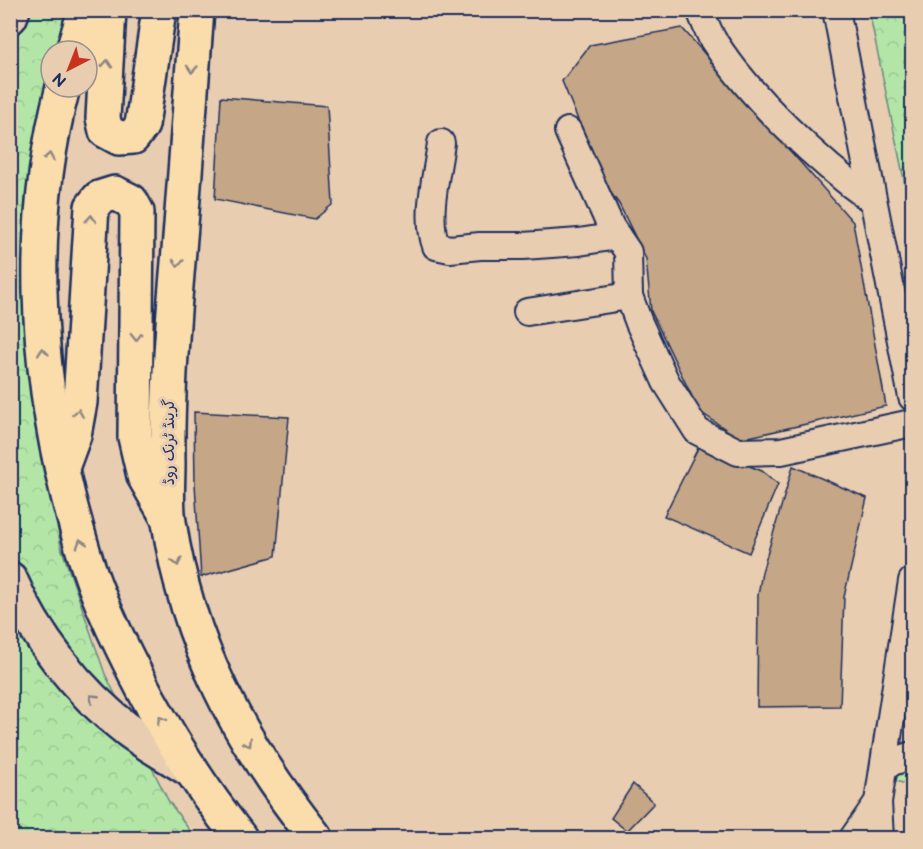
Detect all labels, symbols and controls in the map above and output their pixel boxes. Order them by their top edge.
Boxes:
north arrow [39,39,99,99]
one-way arrow [100,60,113,69]
one-way arrow [186,64,199,73]
text: N [49,68,71,90]
one-way arrow [42,153,55,163]
one-way arrow [85,214,98,223]
one-way arrow [172,259,185,268]
one-way arrow [130,333,142,342]
one-way arrow [37,347,50,356]
street label: گرینڈ ٹرنک روڈ [160,399,179,485]
one-way arrow [71,409,84,419]
one-way arrow [75,538,88,549]
one-way arrow [170,557,183,567]
one-way arrow [89,694,99,705]
one-way arrow [157,716,168,726]
one-way arrow [241,736,252,747]

